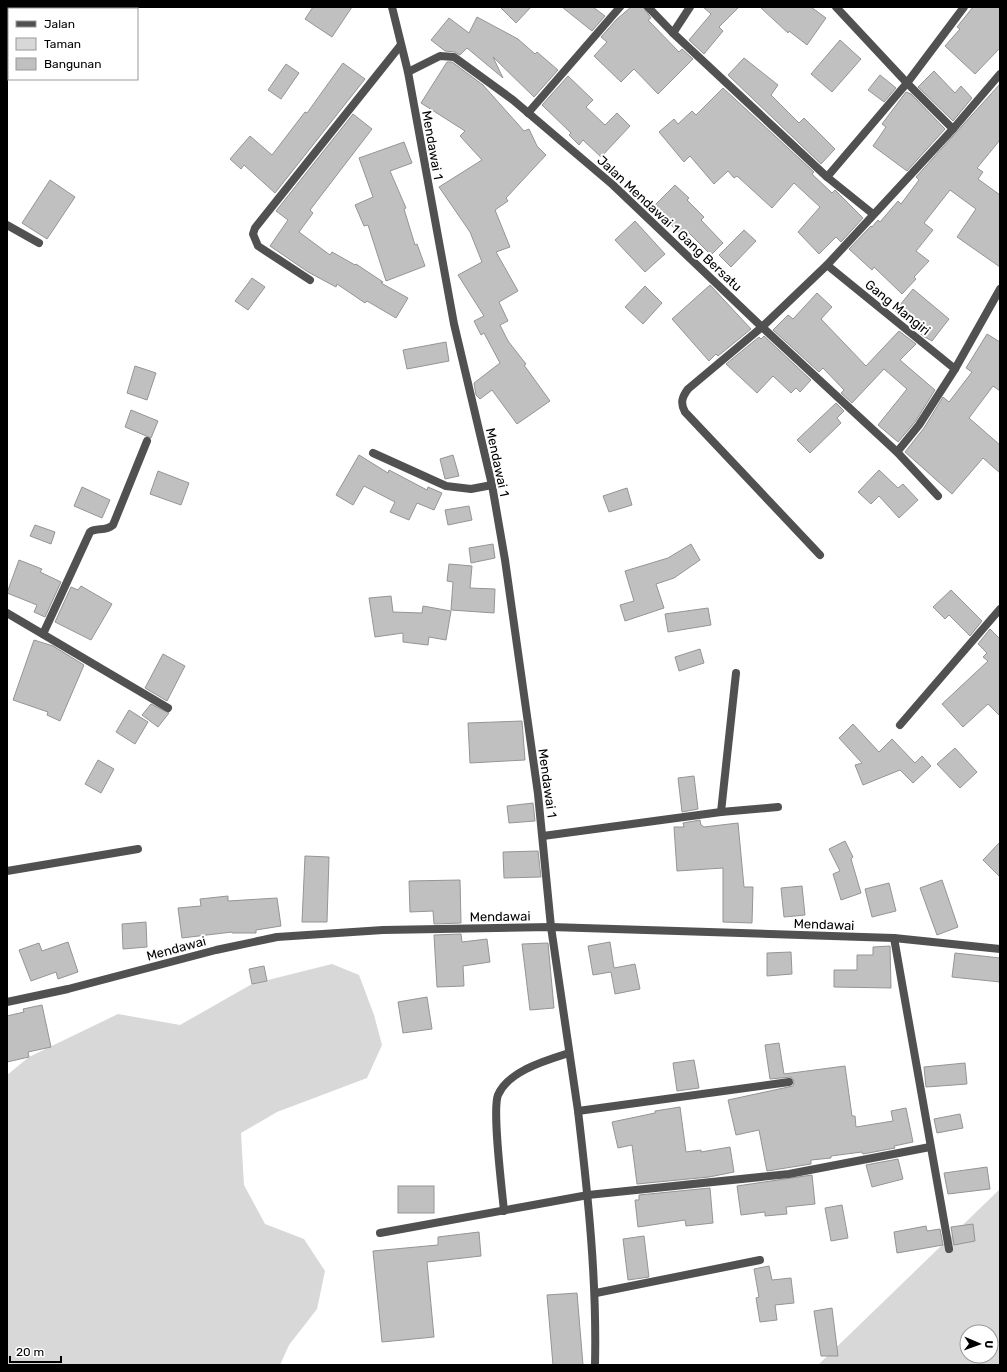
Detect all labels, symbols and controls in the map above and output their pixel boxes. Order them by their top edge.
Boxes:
legend [8,8,138,80]
text: Jalan [44,17,75,31]
text: Taman [44,37,81,51]
text: Bangunan [44,57,101,71]
street label: Mendawai 1 [419,109,446,181]
street label: Jalan Mendawai 1 Gang Bersatu [594,152,745,295]
street label: Gang Mangiri [862,277,933,339]
street label: Mendawai 1 [483,426,512,498]
street label: Mendawai 1 [535,748,560,819]
street label: Mendawai [469,908,531,925]
street label: Mendawai [793,916,855,933]
street label: Mendawai [145,933,207,964]
north arrow [959,1324,999,1364]
scale bar [10,1338,61,1364]
text: U [982,1340,995,1349]
text: 20 m [16,1345,44,1359]

